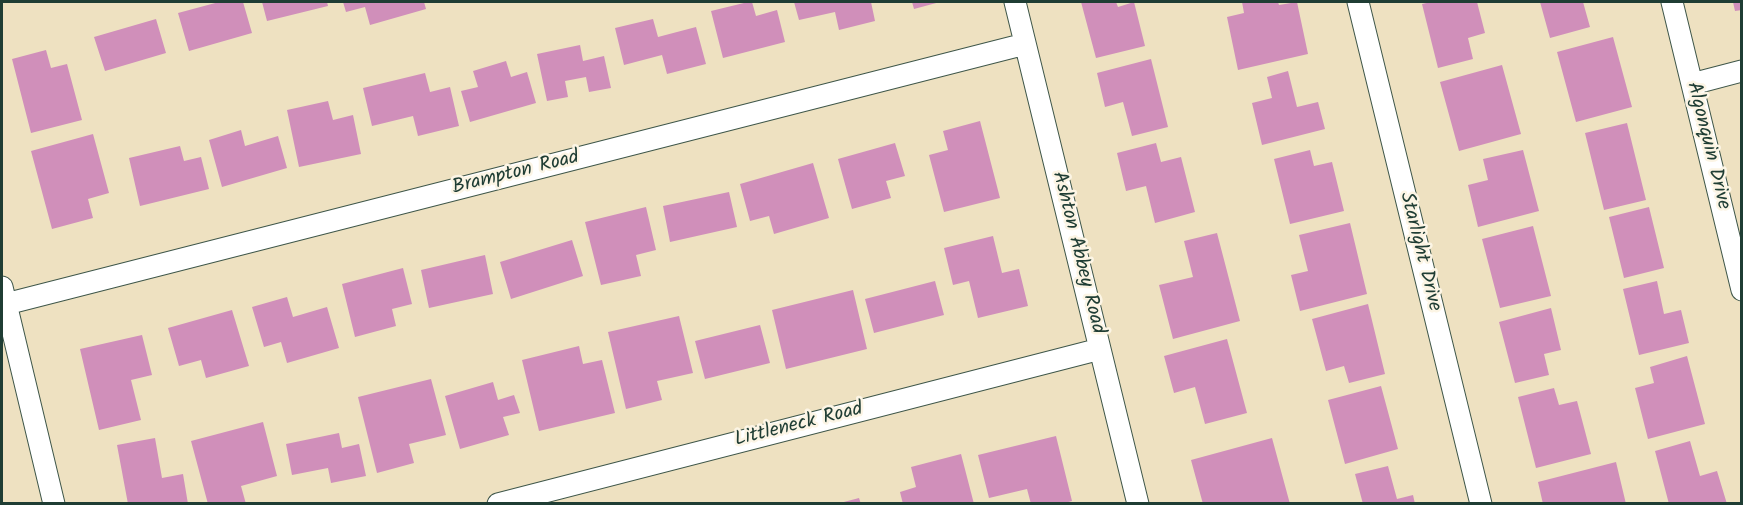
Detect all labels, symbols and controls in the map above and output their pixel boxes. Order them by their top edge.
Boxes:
street label: Algonquin Drive [1680,80,1734,212]
street label: Brampton Road [450,147,582,201]
street label: Ashton Abbey Road [1045,169,1109,337]
street label: Starlight Drive [1393,190,1445,314]
street label: Littleneck Road [732,398,866,454]

